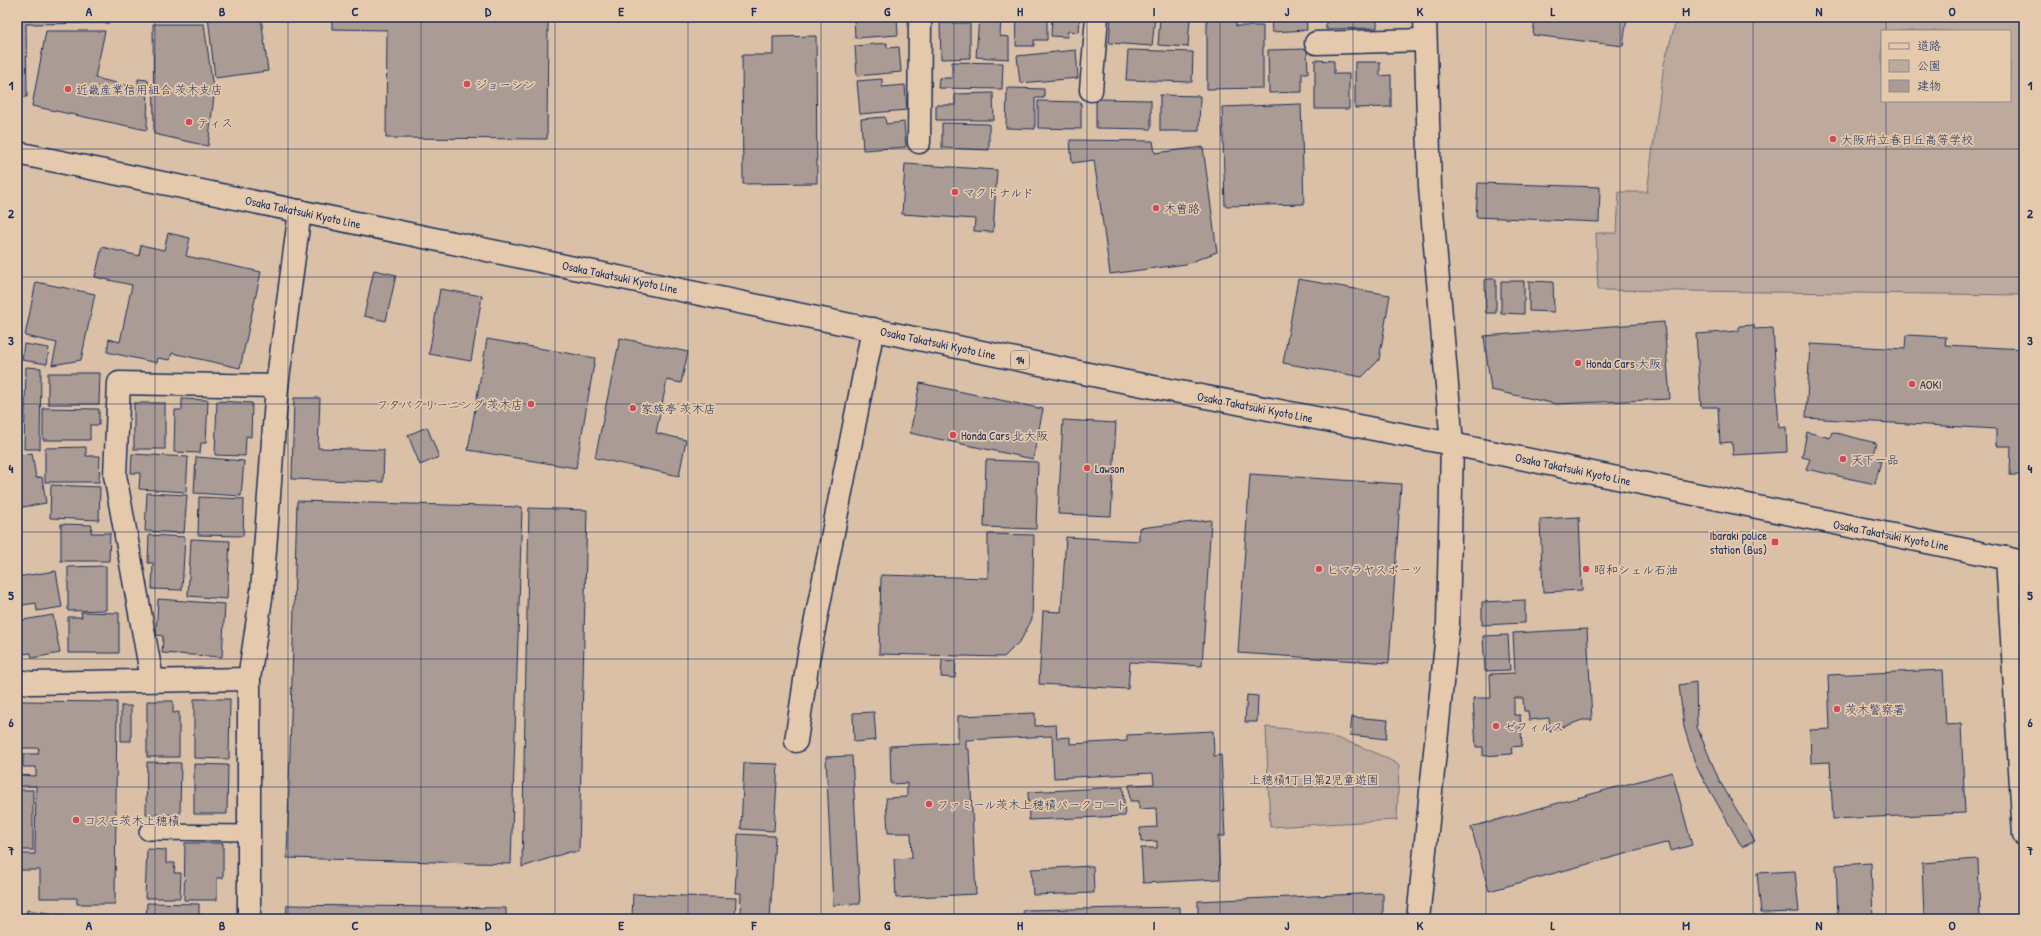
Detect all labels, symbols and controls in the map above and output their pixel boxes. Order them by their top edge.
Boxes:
text: A [86,2,93,20]
text: B [219,2,226,20]
text: C [351,2,359,20]
text: D [485,2,492,20]
text: E [618,2,624,20]
text: F [751,2,758,20]
text: G [884,2,891,20]
text: H [1017,2,1023,20]
text: I [1152,2,1156,20]
text: J [1285,2,1290,20]
text: K [1417,2,1424,20]
text: L [1551,2,1556,20]
text: M [1682,2,1690,20]
text: N [1816,2,1823,20]
text: O [1948,2,1956,20]
legend [1881,30,2011,102]
text: 道路 [1917,37,1941,54]
text: 公園 [1917,57,1941,74]
text: 1 [9,76,14,94]
place label: ジョーシン [475,76,535,93]
text: 1 [2028,76,2033,94]
text: 建物 [1917,77,1941,94]
marker: ジョーシン [462,79,472,89]
place label: 近畿産業信用組合 茨木支店 [76,81,223,98]
marker: 近畿産業信用組合 茨木支店 [63,84,73,94]
place label: ティス [197,114,233,131]
marker: ティス [184,117,194,127]
place label: 大阪府立春日丘高等学校 [1841,131,1973,148]
marker: 大阪府立春日丘高等学校 [1828,134,1838,144]
place label: マクドナルド [963,184,1034,201]
marker: マクドナルド [950,187,960,197]
street label: Osaka Takatsuki Kyoto Line [244,191,363,233]
place label: 木曽路 [1164,200,1200,217]
marker: 木曽路 [1151,203,1161,213]
text: 2 [8,204,15,222]
text: 2 [2027,204,2034,222]
street label: Osaka Takatsuki Kyoto Line [561,256,680,298]
street label: Osaka Takatsuki Kyoto Line [879,322,998,364]
text: 3 [8,331,14,349]
text: 3 [2027,331,2033,349]
road number: 14 [1011,351,1029,369]
place label: Honda Cars 大阪 [1586,355,1661,372]
marker: Honda Cars 大阪 [1573,358,1583,368]
place label: AOKI [1920,376,1942,393]
marker: AOKI [1907,379,1917,389]
street label: Osaka Takatsuki Kyoto Line [1196,387,1315,427]
place label: フタバクリーニング 茨木店 [376,396,523,413]
marker: フタバクリーニング 茨木店 [526,399,536,409]
place label: 家族亭 茨木店 [641,400,716,417]
marker: 家族亭 茨木店 [628,403,638,413]
place label: Honda Cars 北大阪 [961,427,1048,444]
marker: Honda Cars 北大阪 [948,430,958,440]
street label: Osaka Takatsuki Kyoto Line [1514,448,1633,490]
place label: 天下一品 [1851,451,1899,468]
marker: 天下一品 [1838,454,1848,464]
text: 4 [9,459,14,477]
text: 4 [2028,459,2033,477]
place label: Lawson [1095,460,1125,477]
marker: Lawson [1082,463,1092,473]
street label: Osaka Takatsuki Kyoto Line [1832,515,1951,555]
place label: Ibaraki police station (Bus) [1709,527,1767,558]
marker: Ibaraki police station (Bus) [1770,537,1780,547]
place label: ヒマラヤスポーツ [1327,561,1423,578]
place label: 昭和シェル石油 [1594,561,1678,578]
marker: ヒマラヤスポーツ [1314,564,1324,574]
marker: 昭和シェル石油 [1581,564,1591,574]
text: 5 [8,586,14,604]
text: 5 [2027,586,2033,604]
place label: 茨木警察署 [1845,701,1905,718]
marker: 茨木警察署 [1832,704,1842,714]
text: 6 [8,713,14,731]
text: 6 [2027,713,2033,731]
place label: ゼフィルス [1504,718,1564,735]
marker: ゼフィルス [1491,721,1501,731]
park label: 上穂積1丁目第2児童遊園 [1249,771,1379,788]
place label: ファミール茨木上穂積パークコート [937,796,1128,813]
marker: ファミール茨木上穂積パークコート [924,799,934,809]
place label: コスモ茨木上穂積 [84,812,180,829]
marker: コスモ茨木上穂積 [71,815,81,825]
text: 7 [7,841,15,859]
text: 7 [2026,841,2034,859]
text: A [86,916,93,934]
text: B [219,916,226,934]
text: C [351,916,359,934]
text: D [485,916,492,934]
text: E [618,916,624,934]
text: F [751,916,758,934]
text: G [884,916,891,934]
text: H [1017,916,1023,934]
text: I [1152,916,1156,934]
text: J [1285,916,1290,934]
text: K [1417,916,1424,934]
text: L [1551,916,1556,934]
text: M [1682,916,1690,934]
text: N [1816,916,1823,934]
text: O [1948,916,1956,934]

